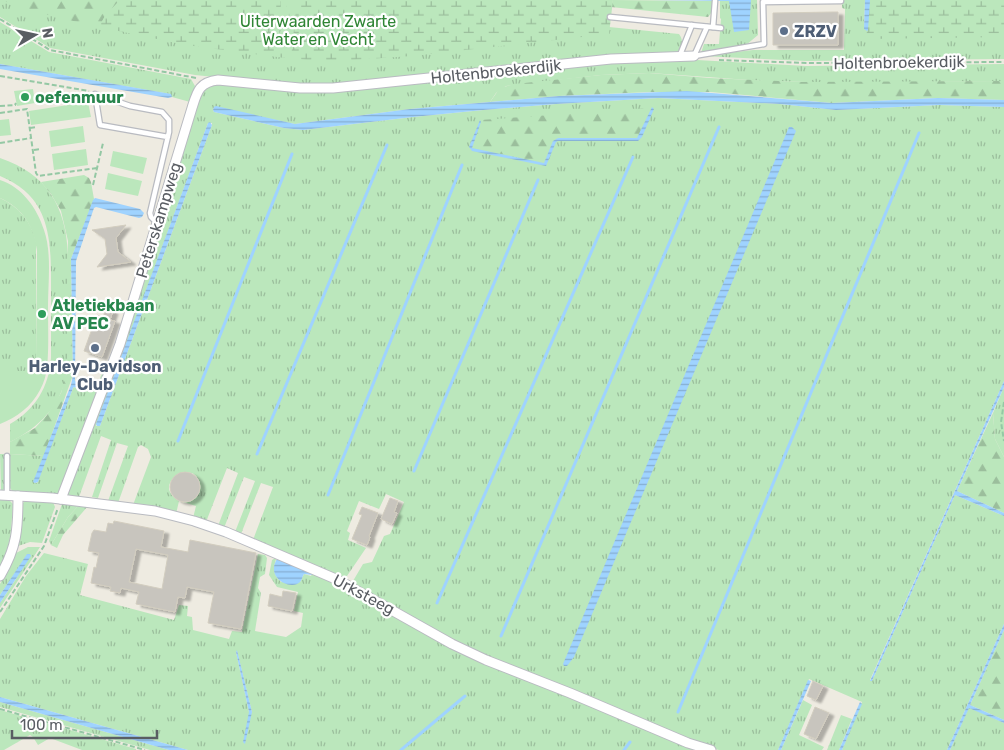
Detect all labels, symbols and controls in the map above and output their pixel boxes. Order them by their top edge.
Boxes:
north arrow [10,10,60,60]
park label: Uiterwaarden Zwarte Water en Vecht [240,12,396,49]
place label: ZRZV [794,22,837,41]
marker: ZRZV [778,25,790,37]
text: N [38,27,57,39]
street label: Holtenbroekerdijk [833,52,966,73]
street label: Holtenbroekerdijk [430,55,563,88]
place label: oefenmuur [35,88,124,107]
marker: oefenmuur [19,91,31,103]
street label: Peterskampweg [132,160,185,280]
place label: Atletiekbaan AV PEC [52,296,155,333]
marker: Atletiekbaan AV PEC [36,308,48,320]
marker: Harley-Davidson Club [89,342,101,354]
place label: Harley-Davidson Club [29,357,161,394]
street label: Urksteeg [330,570,398,619]
scale bar [12,708,158,740]
text: 100 m [20,716,62,734]

